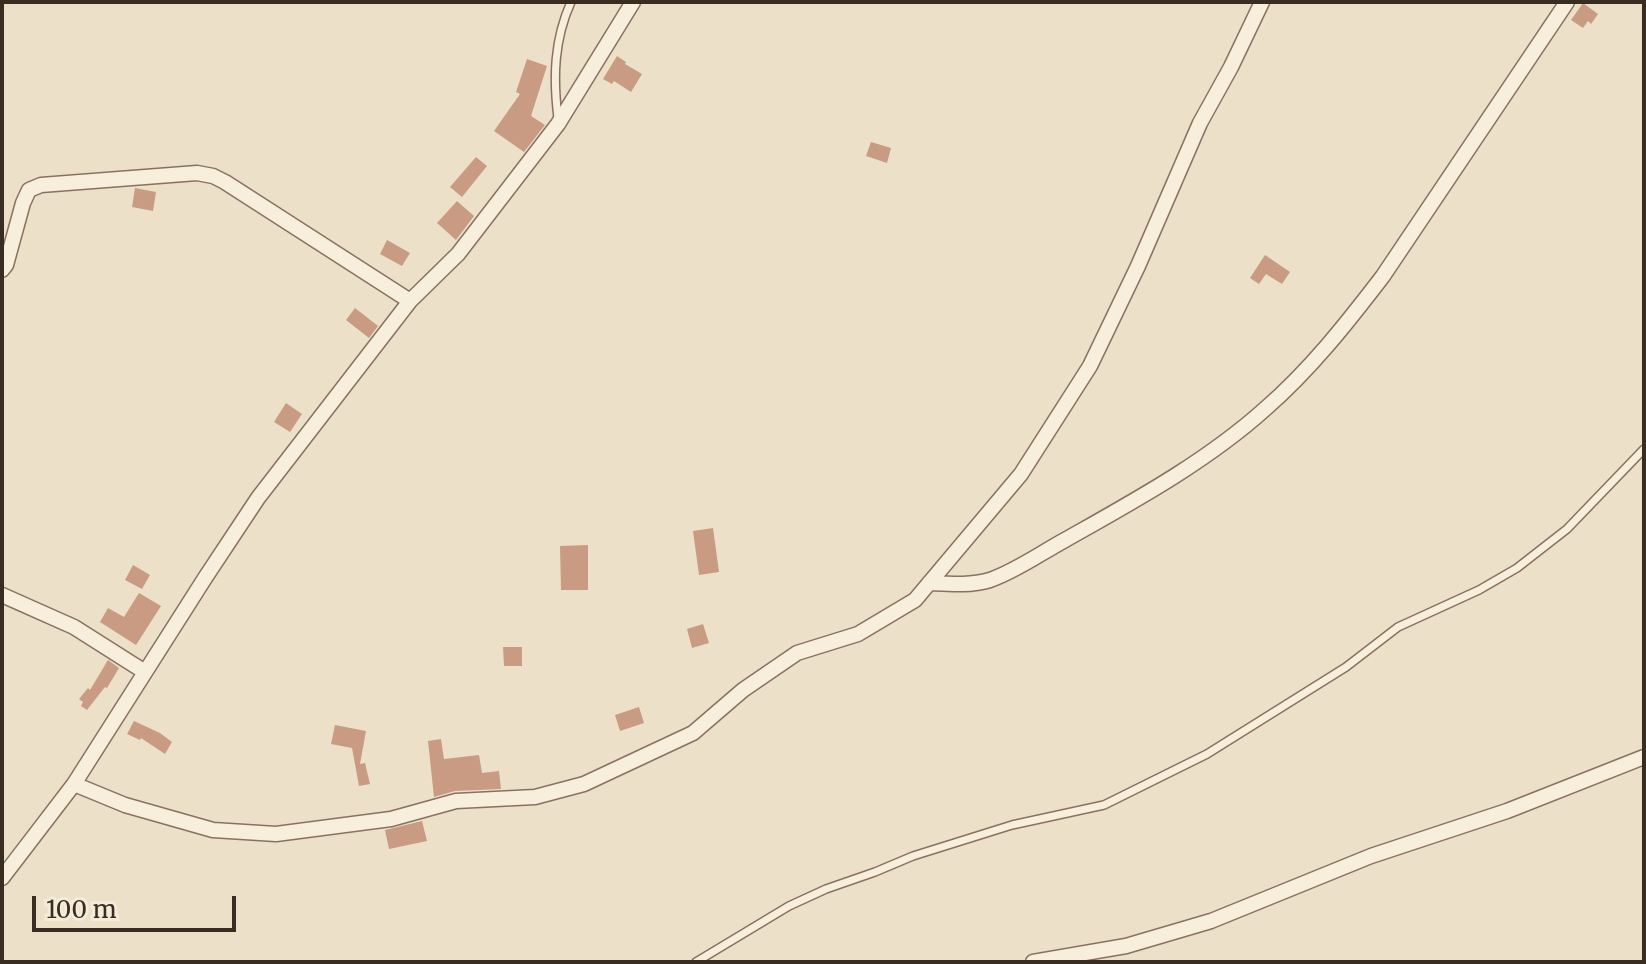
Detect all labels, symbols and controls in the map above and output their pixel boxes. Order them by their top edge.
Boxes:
scale bar [36,880,240,930]
text: 100 m [46,894,116,925]

